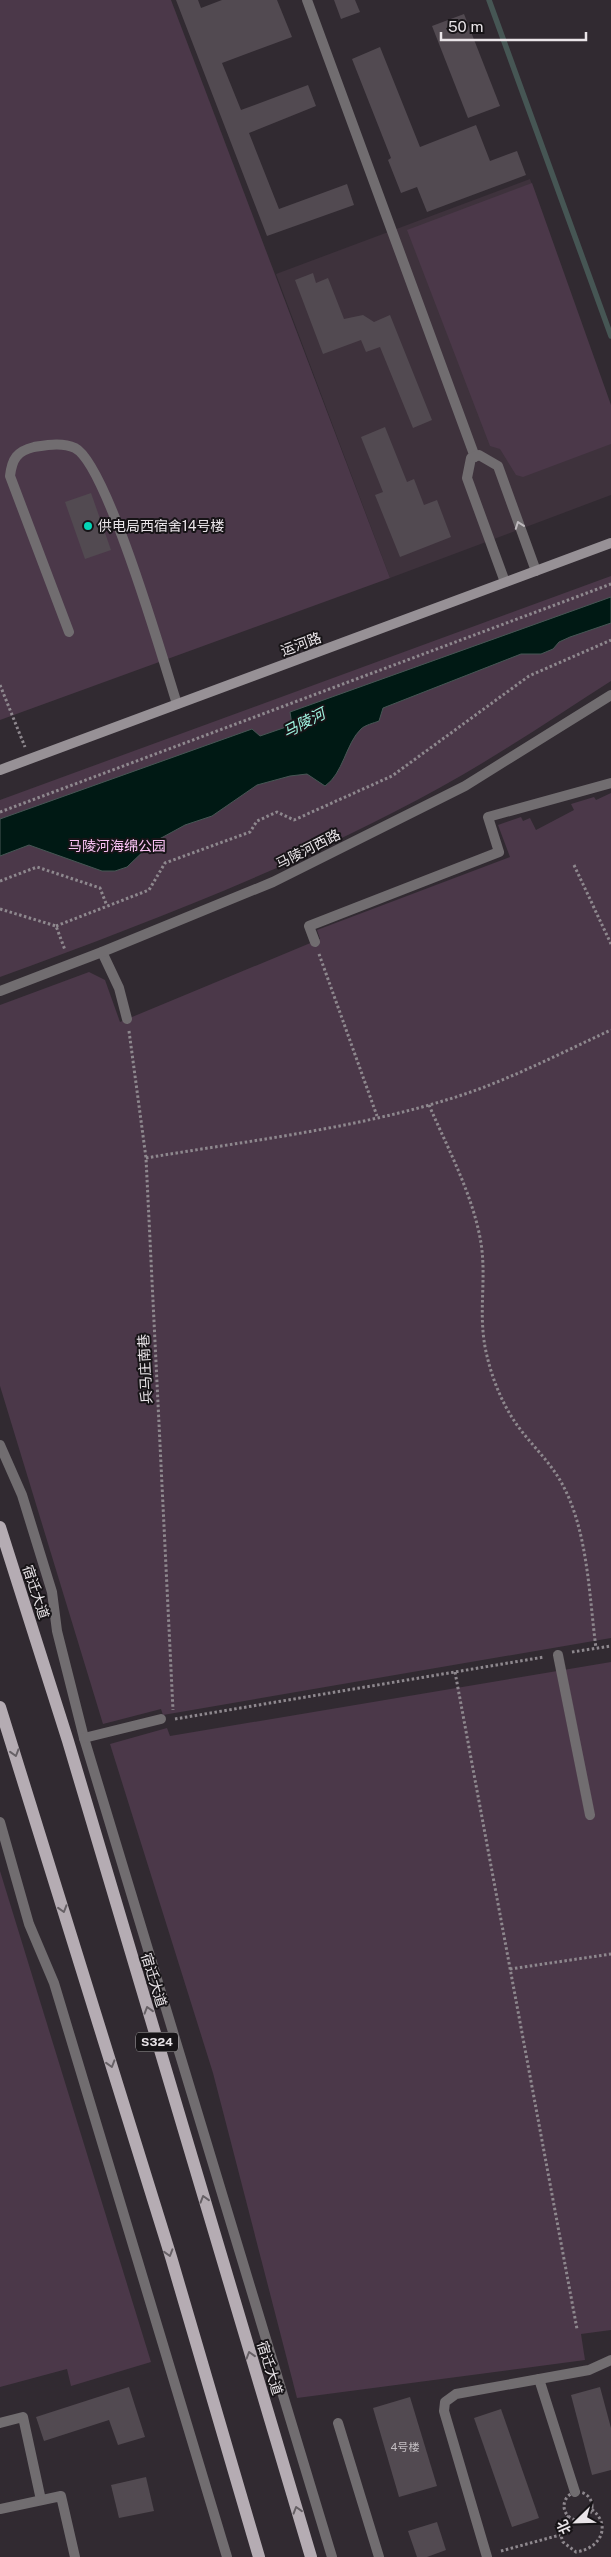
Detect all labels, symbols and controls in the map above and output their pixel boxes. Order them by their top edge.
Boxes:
scale bar [441,10,586,42]
text: 50 m [448,18,483,35]
place label: 供电局西宿舍14号楼 [98,518,225,534]
marker: 供电局西宿舍14号楼 [82,520,94,532]
one-way arrow [515,521,525,530]
street label: 运河路 [279,629,323,659]
water label: 马陵河 [280,703,330,740]
street label: 马陵河西路 [273,826,343,872]
park label: 马陵河海绵公园 [68,838,166,854]
street label: 兵马庄南巷 [135,1334,155,1404]
street label: 宿迁大道 [20,1563,52,1621]
one-way arrow [9,1749,19,1757]
one-way arrow [57,1904,67,1912]
street label: 宿迁大道 [138,1951,170,2009]
one-way arrow [143,2006,153,2014]
road number: S324 [136,2032,178,2052]
one-way arrow [105,2059,115,2067]
one-way arrow [199,2195,209,2203]
one-way arrow [164,2248,174,2256]
street label: 宿迁大道 [254,2339,286,2397]
one-way arrow [246,2351,256,2359]
house number: 4号楼 [391,2441,419,2453]
north arrow [551,2497,601,2547]
one-way arrow [292,2507,302,2515]
text: 北 [554,2518,574,2537]

